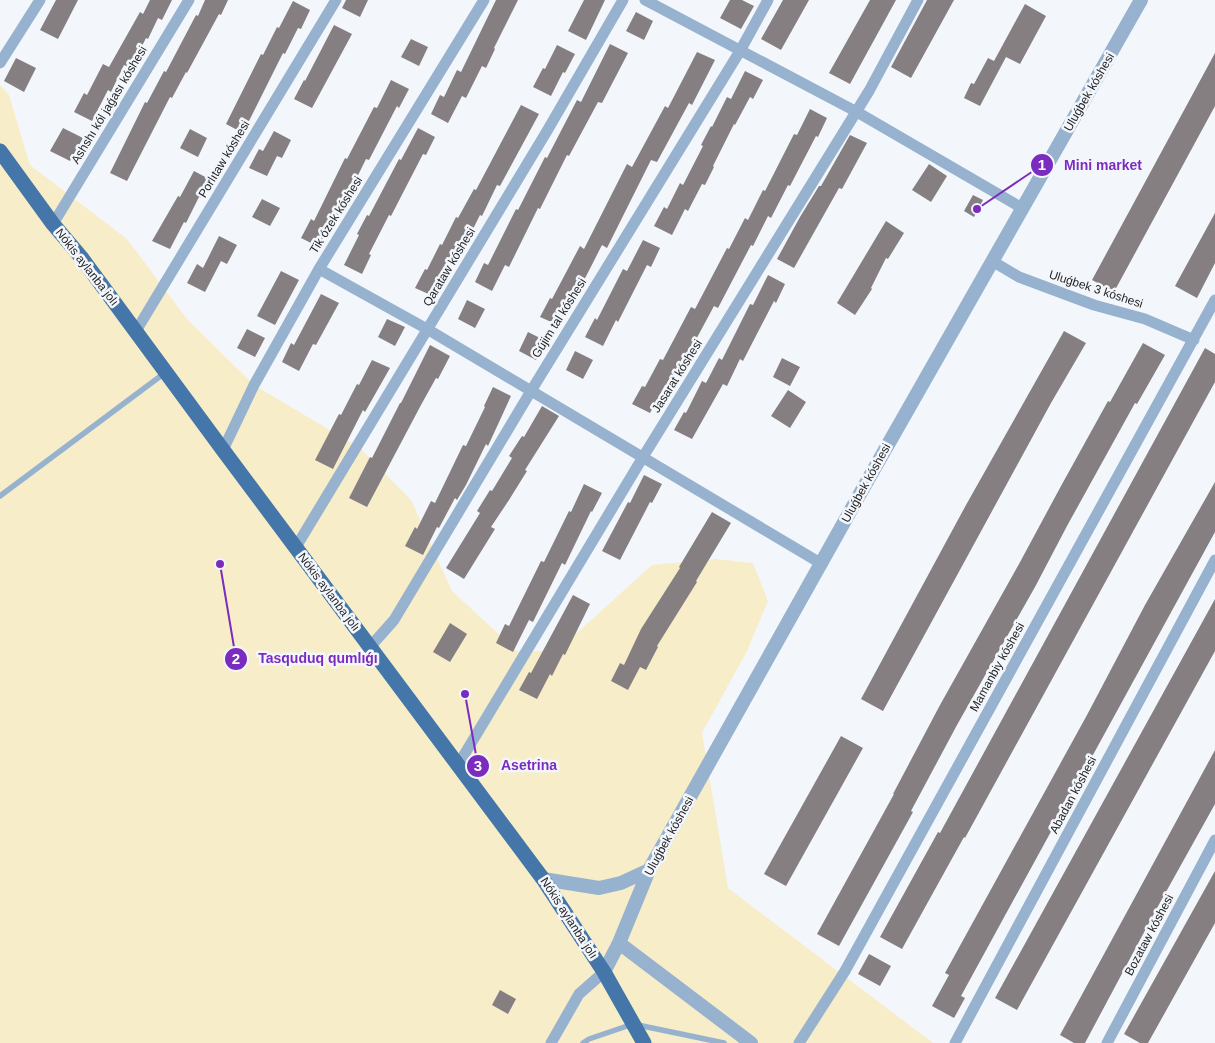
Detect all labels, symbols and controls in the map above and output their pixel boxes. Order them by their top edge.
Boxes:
street label: Ashshı kól jaǵası kóshesi [68,44,150,166]
street label: Uluǵbek kóshesi [1061,50,1117,134]
street label: Porlıtaw kóshesi [195,118,253,200]
callout: Mini market [1029,150,1152,179]
text: 1 [1038,156,1046,173]
text: Mini market [1064,157,1142,173]
street label: Tik ózek kóshesi [307,174,365,256]
street label: Qarataw kóshesi [420,225,478,309]
street label: Nókis aylanba jolı [53,226,121,308]
street label: Uluǵbek 3 kóshesi [1047,267,1145,311]
street label: Gújim tal kóshesi [529,276,589,360]
street label: Jasarat kóshesi [649,337,705,415]
street label: Uluǵbek kóshesi [839,441,893,525]
street label: Nókis aylanba jolı [295,550,363,634]
street label: Mamanbiy kóshesi [967,620,1027,714]
callout: Tasquduq qumlıǵı [224,644,388,673]
text: 2 [232,650,240,667]
text: Tasquduq qumlıǵı [258,650,378,666]
callout: Asetrina [466,751,567,780]
street label: Abadan kóshesi [1047,754,1099,836]
text: 3 [474,757,482,774]
text: Asetrina [501,757,557,773]
street label: Uluǵbek kóshesi [642,794,696,878]
street label: Nókis aylanba jolı [538,875,600,961]
street label: Bozataw kóshesi [1122,892,1176,978]

